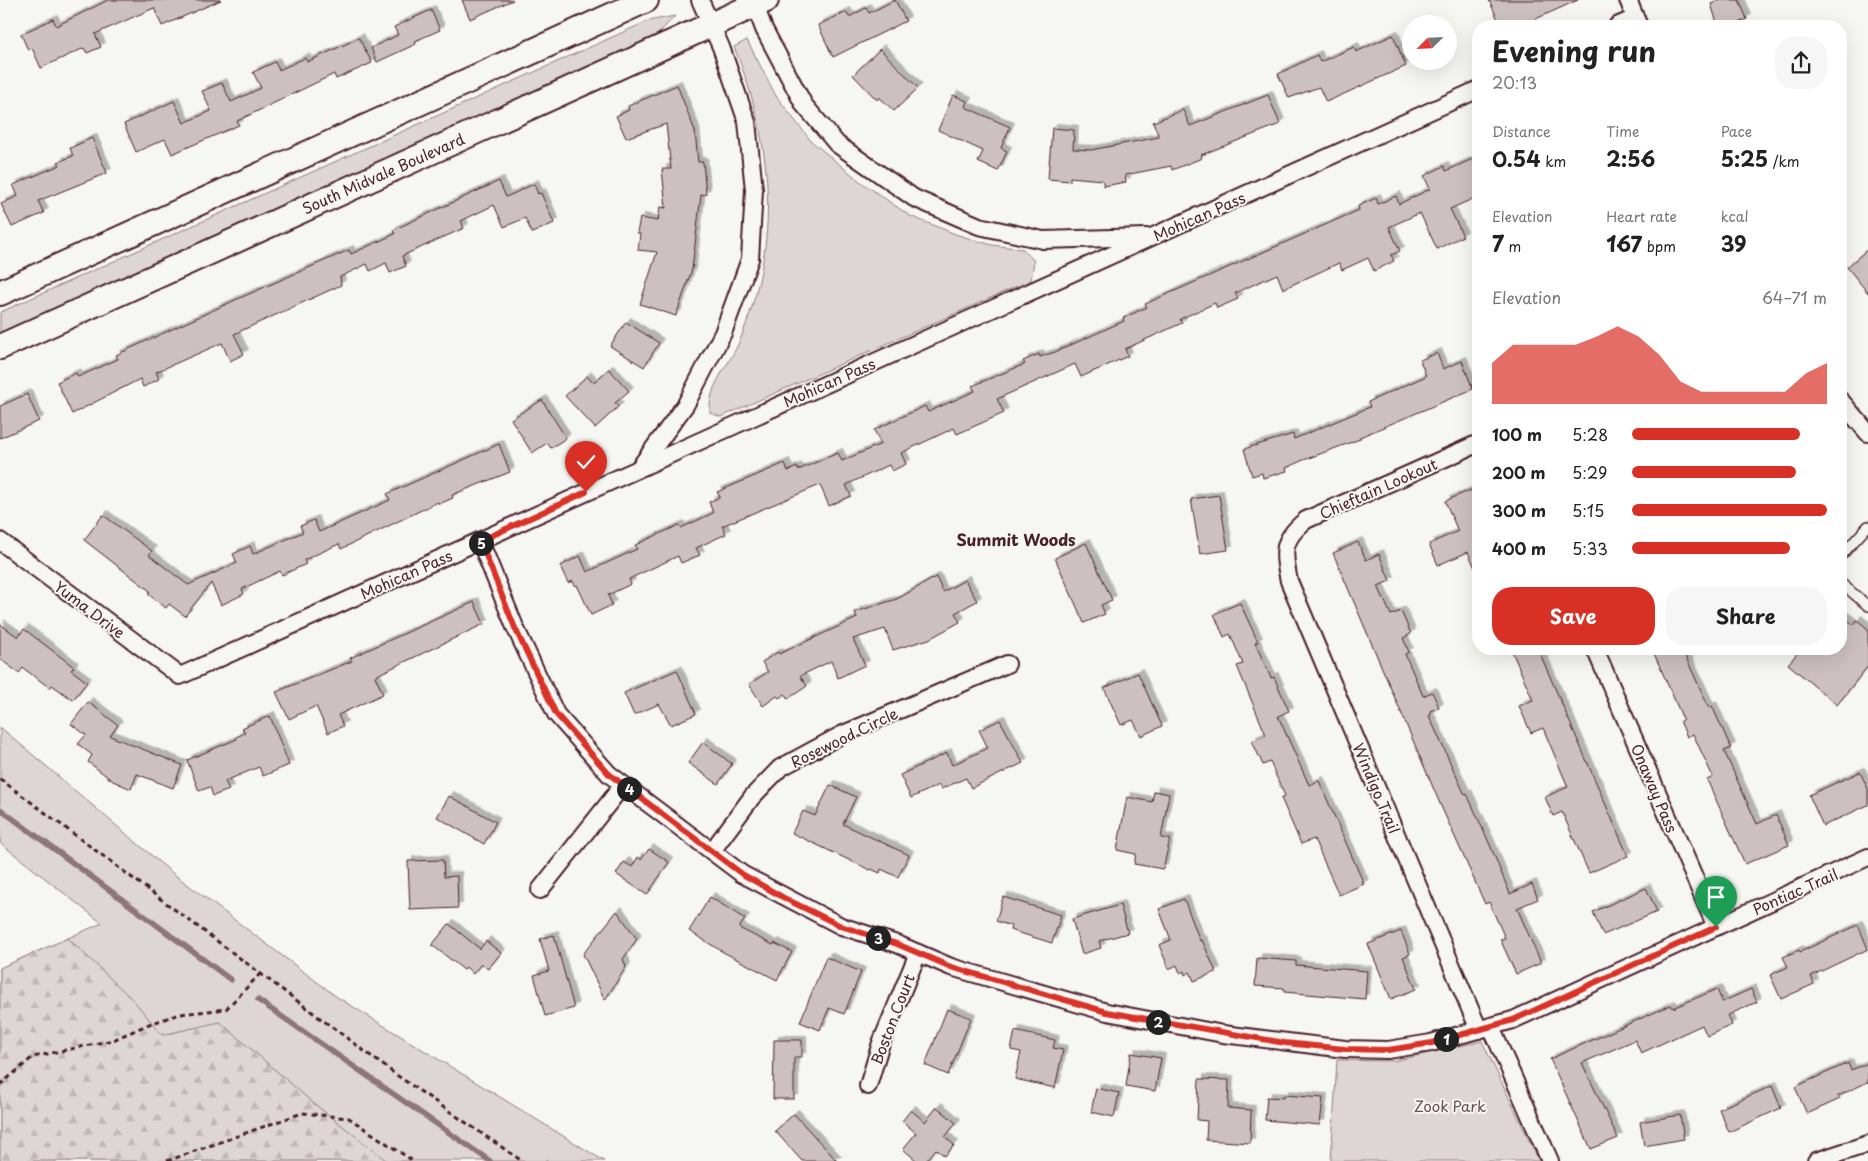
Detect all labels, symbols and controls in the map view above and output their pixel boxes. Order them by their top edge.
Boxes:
north arrow [1402,15,1458,70]
map controls [1402,15,1457,70]
text: Evening run [1492,29,1656,72]
button: share [1775,37,1827,89]
text: 20:13 [1492,70,1537,94]
text: Distance [1492,121,1551,142]
text: Time [1606,121,1639,142]
text: Pace [1721,121,1752,142]
street label: South Midvale Boulevard [298,127,468,219]
text: 0.54 [1492,142,1541,174]
text: 2:56 [1606,142,1655,174]
text: 5:25 [1721,142,1768,174]
text: km [1541,151,1566,172]
text: /km [1768,151,1800,172]
street label: Mohican Pass [1149,185,1249,247]
text: Elevation [1492,206,1552,227]
text: Heart rate [1606,206,1677,227]
text: kcal [1721,206,1749,227]
text: 7 [1492,227,1504,259]
text: 167 [1606,227,1642,259]
text: 39 [1721,227,1747,259]
text: m [1504,236,1521,257]
text: bpm [1642,236,1676,257]
text: Elevation [1492,285,1561,309]
text: 64–71 m [1762,285,1827,309]
street label: Mohican Pass [779,351,879,413]
text: 100 m [1492,422,1542,446]
text: 5:28 [1572,422,1608,446]
pin [565,441,607,492]
icon: check [572,448,600,476]
street label: Chieftain Lookout [1315,452,1441,524]
text: 200 m [1492,460,1546,484]
text: 5:29 [1572,460,1607,484]
text: 300 m [1492,498,1546,522]
text: 5:15 [1572,498,1604,522]
district label: Summit Woods [956,527,1076,551]
pin: 5 [468,530,494,556]
text: 5 [477,533,486,554]
text: 400 m [1492,536,1546,560]
text: 5:33 [1572,536,1608,560]
street label: Mohican Pass [356,543,456,605]
street label: Yuma Drive [50,575,130,643]
button: Save [1492,587,1655,645]
button: Share [1665,587,1827,645]
street label: Rosewood Circle [786,701,902,773]
street label: Windigo Trail [1348,739,1406,837]
street label: Onaway Pass [1626,740,1684,836]
pin: 4 [616,776,642,802]
text: 4 [625,779,634,800]
street label: Pontiac Trail [1749,862,1841,920]
pin [1695,876,1737,927]
icon: arrive [1702,883,1730,911]
pin: 3 [866,926,890,950]
text: 3 [874,928,883,949]
street label: Boston Court [864,970,920,1068]
pin: 2 [1146,1010,1170,1034]
text: 2 [1154,1012,1163,1033]
pin: 1 [1434,1026,1458,1052]
text: 1 [1443,1029,1450,1050]
park label: Zook Park [1414,1094,1486,1117]

